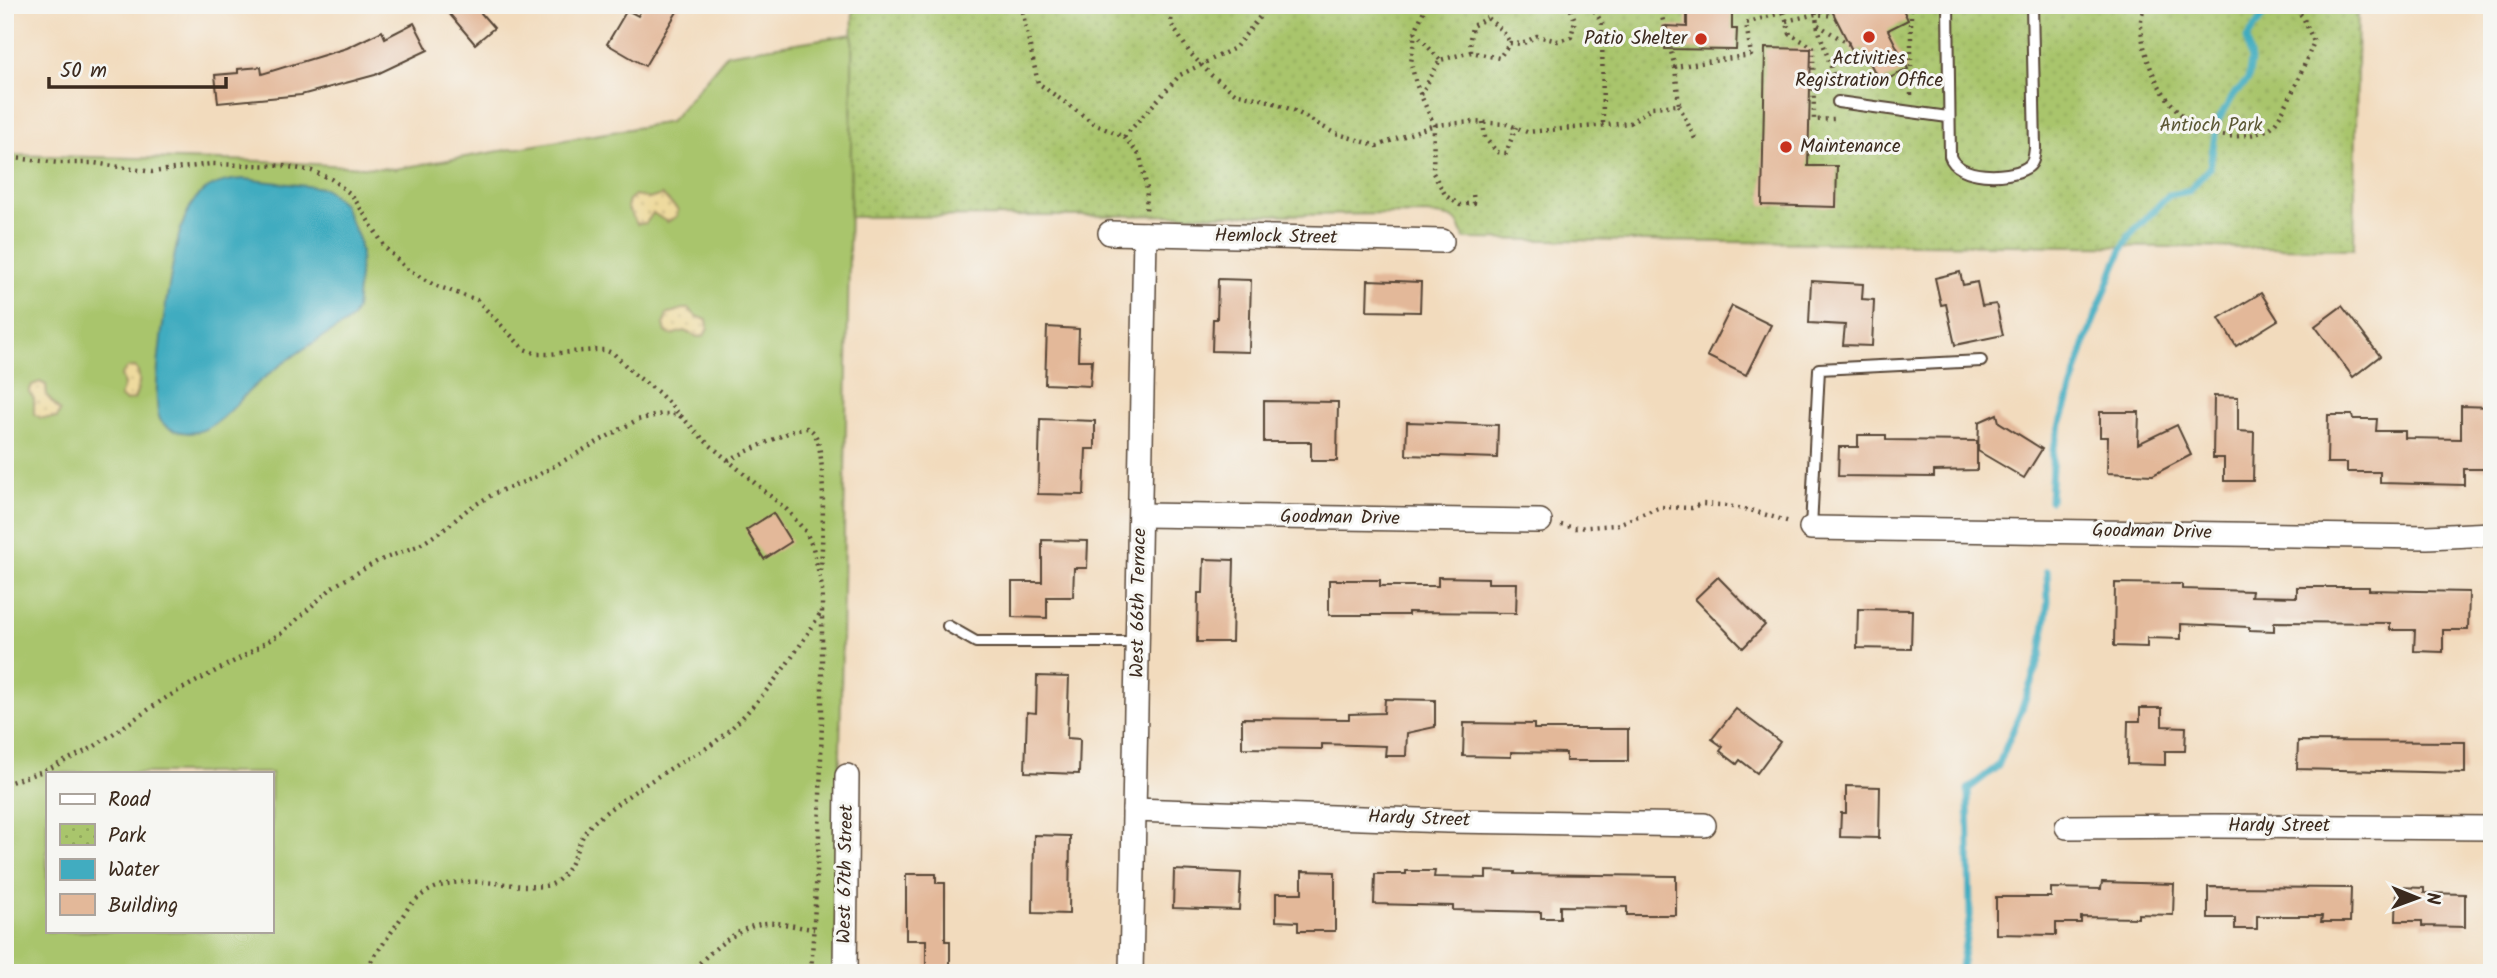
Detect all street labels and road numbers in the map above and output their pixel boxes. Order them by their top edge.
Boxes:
street label: Hemlock Street [1214,221,1338,253]
street label: Goodman Drive [1280,502,1401,534]
street label: Goodman Drive [2092,516,2213,548]
street label: West 66th Terrace [1123,527,1155,678]
street label: Hardy Street [1367,802,1471,836]
street label: West 67th Street [830,804,862,944]
street label: Hardy Street [2228,811,2331,841]

